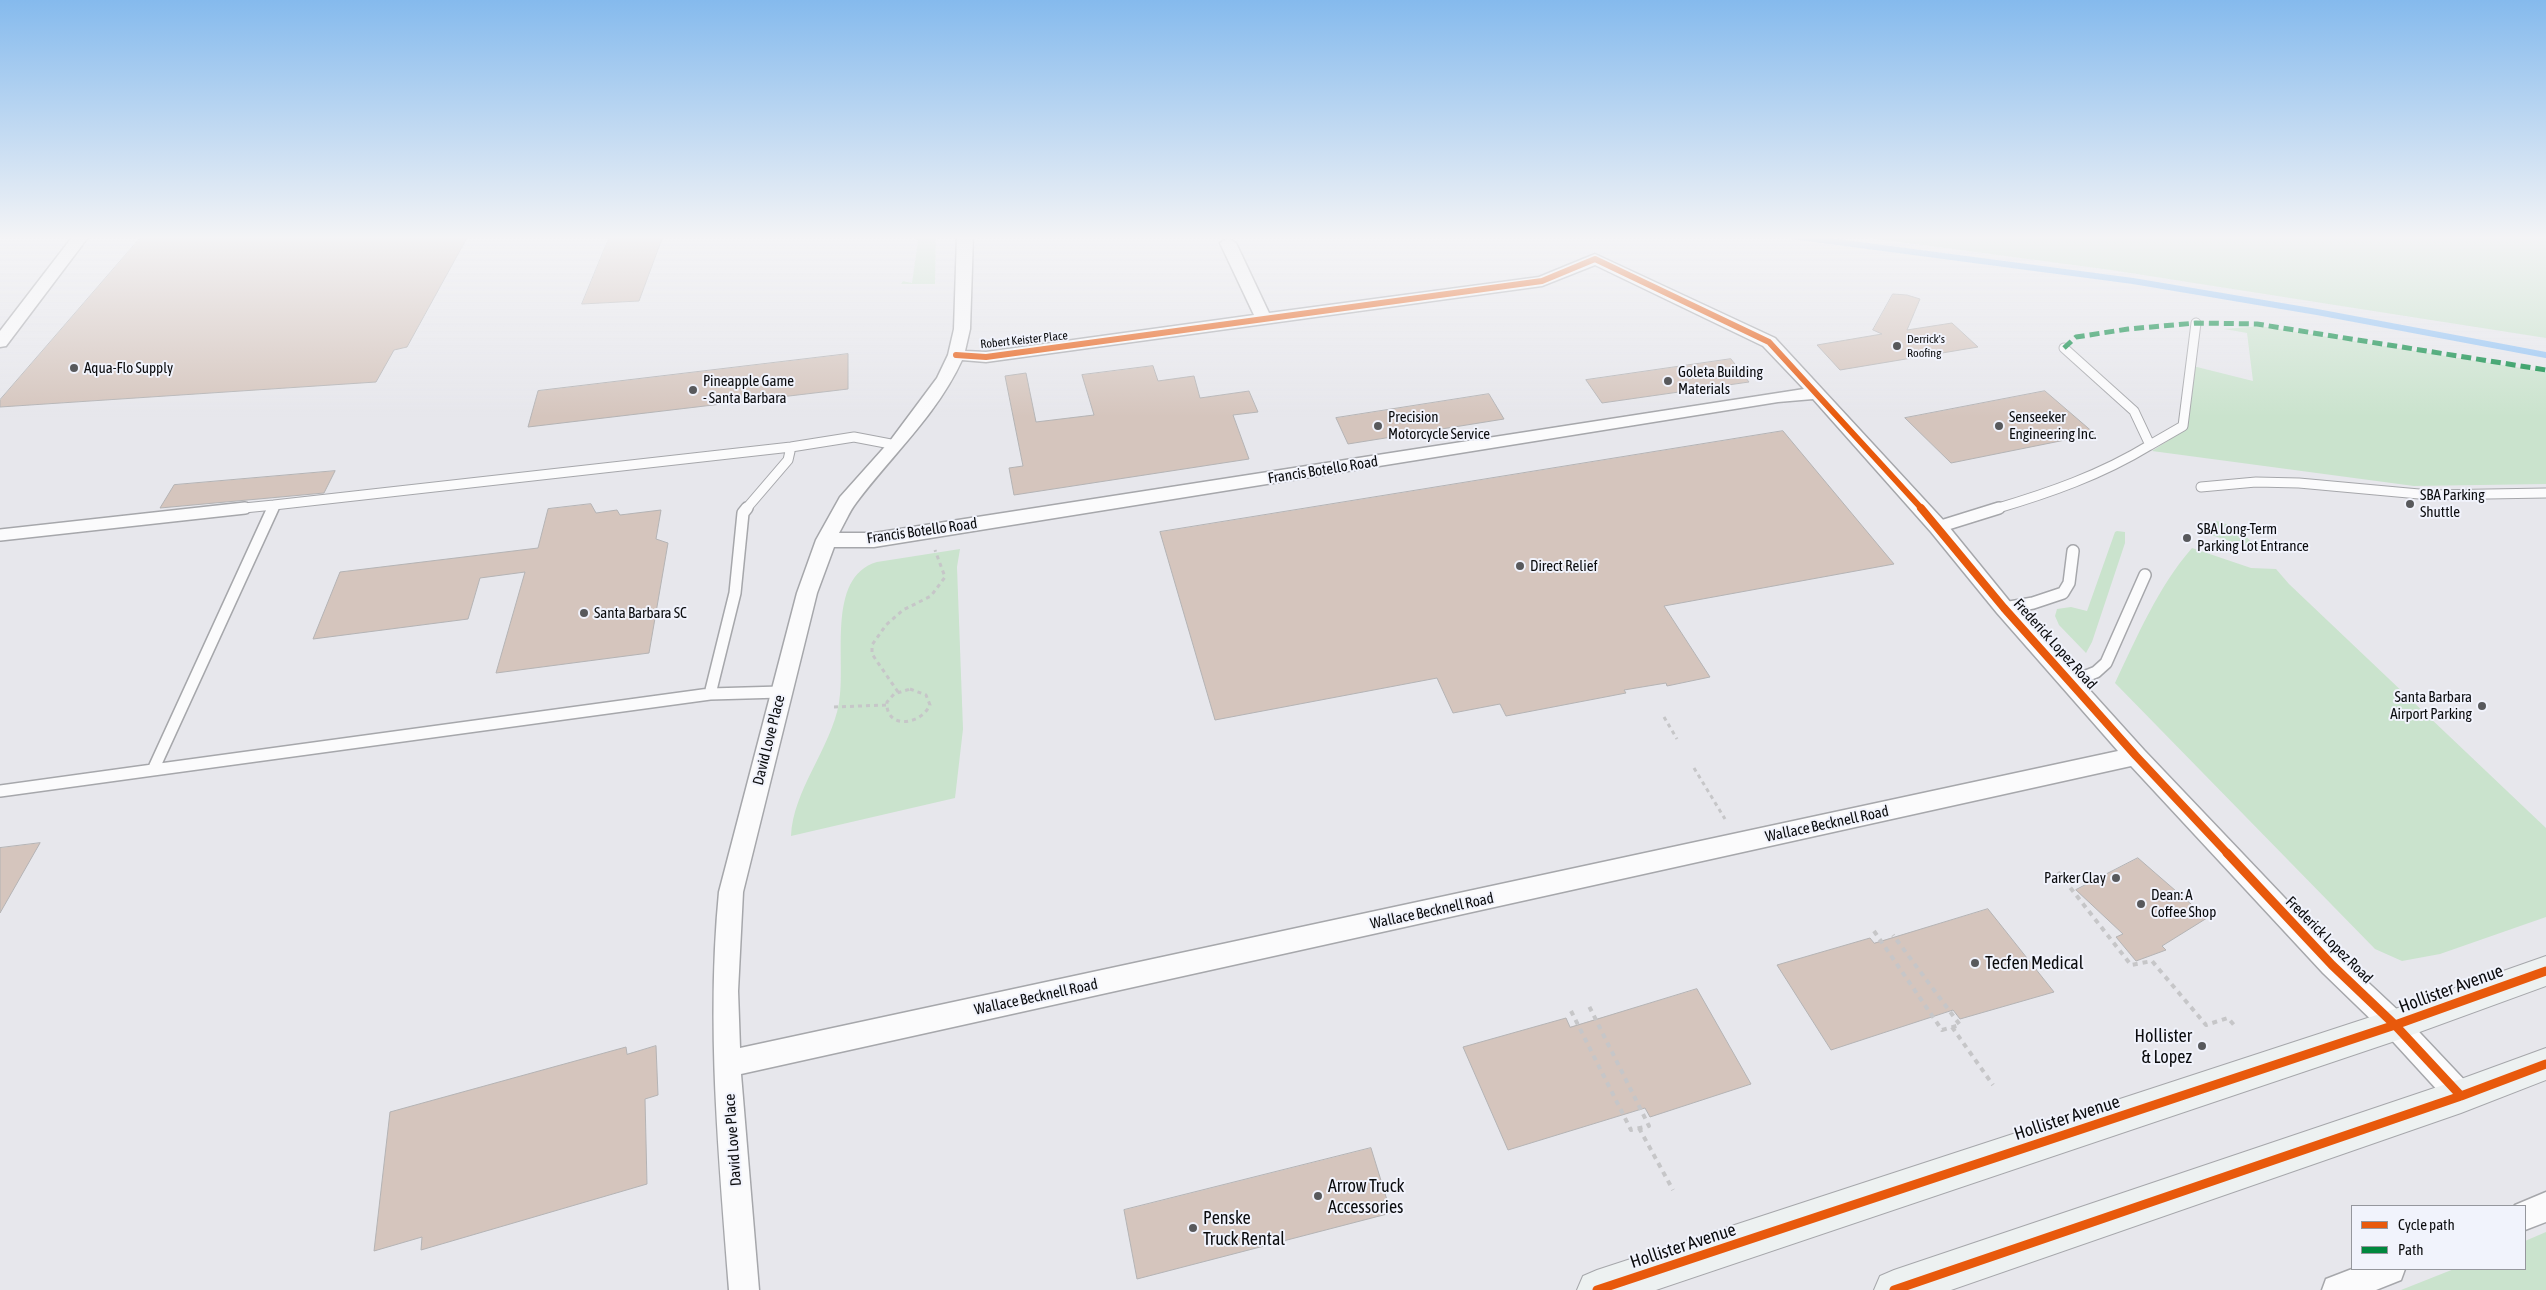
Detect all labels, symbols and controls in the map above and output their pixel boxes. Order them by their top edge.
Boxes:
street label: Robert Keister Place [980,328,1068,352]
place label: Derrick's Roofing [1907,332,1945,360]
marker: Derrick's Roofing [1891,340,1903,352]
place label: Aqua-Flo Supply [84,359,173,377]
marker: Aqua-Flo Supply [68,362,80,374]
place label: Goleta Building Materials [1678,363,1763,398]
place label: Pineapple Game - Santa Barbara [703,372,794,407]
marker: Goleta Building Materials [1662,375,1674,387]
marker: Pineapple Game - Santa Barbara [687,384,699,396]
place label: Precision Motorcycle Service [1388,408,1490,443]
place label: Senseeker Engineering Inc. [2009,408,2096,443]
marker: Precision Motorcycle Service [1372,420,1384,432]
marker: Senseeker Engineering Inc. [1993,420,2005,432]
street label: Francis Botello Road [1267,452,1379,488]
place label: SBA Parking Shuttle [2420,486,2485,521]
marker: SBA Parking Shuttle [2404,498,2416,510]
street label: Francis Botello Road [866,514,978,548]
place label: SBA Long-Term Parking Lot Entrance [2197,520,2309,555]
marker: SBA Long-Term Parking Lot Entrance [2181,532,2193,544]
place label: Direct Relief [1530,557,1598,575]
marker: Direct Relief [1514,560,1526,572]
street label: Frederick Lopez Road [2010,595,2100,693]
place label: Santa Barbara SC [594,604,687,622]
marker: Santa Barbara SC [578,607,590,619]
place label: Santa Barbara Airport Parking [2390,688,2472,723]
street label: David Love Place [749,693,789,787]
marker: Santa Barbara Airport Parking [2476,700,2488,712]
street label: Wallace Becknell Road [1764,802,1890,846]
place label: Parker Clay [2044,869,2106,887]
marker: Parker Clay [2110,872,2122,884]
place label: Dean: A Coffee Shop [2151,886,2216,921]
street label: Wallace Becknell Road [1369,889,1495,933]
street label: Frederick Lopez Road [2282,893,2376,987]
marker: Dean: A Coffee Shop [2135,898,2147,910]
place label: Tecfen Medical [1985,952,2084,974]
marker: Tecfen Medical [1969,957,1981,969]
street label: Hollister Avenue [2396,960,2506,1018]
street label: Wallace Becknell Road [973,975,1099,1019]
place label: Hollister & Lopez [2135,1025,2192,1068]
marker: Hollister & Lopez [2196,1040,2208,1052]
street label: Hollister Avenue [2011,1091,2123,1145]
street label: David Love Place [721,1093,745,1187]
place label: Arrow Truck Accessories [1328,1175,1404,1218]
marker: Arrow Truck Accessories [1312,1190,1324,1202]
legend [2351,1205,2526,1270]
place label: Penske Truck Rental [1203,1207,1285,1250]
text: Cycle path [2398,1216,2455,1233]
street label: Hollister Avenue [1627,1219,1739,1273]
marker: Penske Truck Rental [1187,1222,1199,1234]
text: Path [2398,1241,2424,1258]

